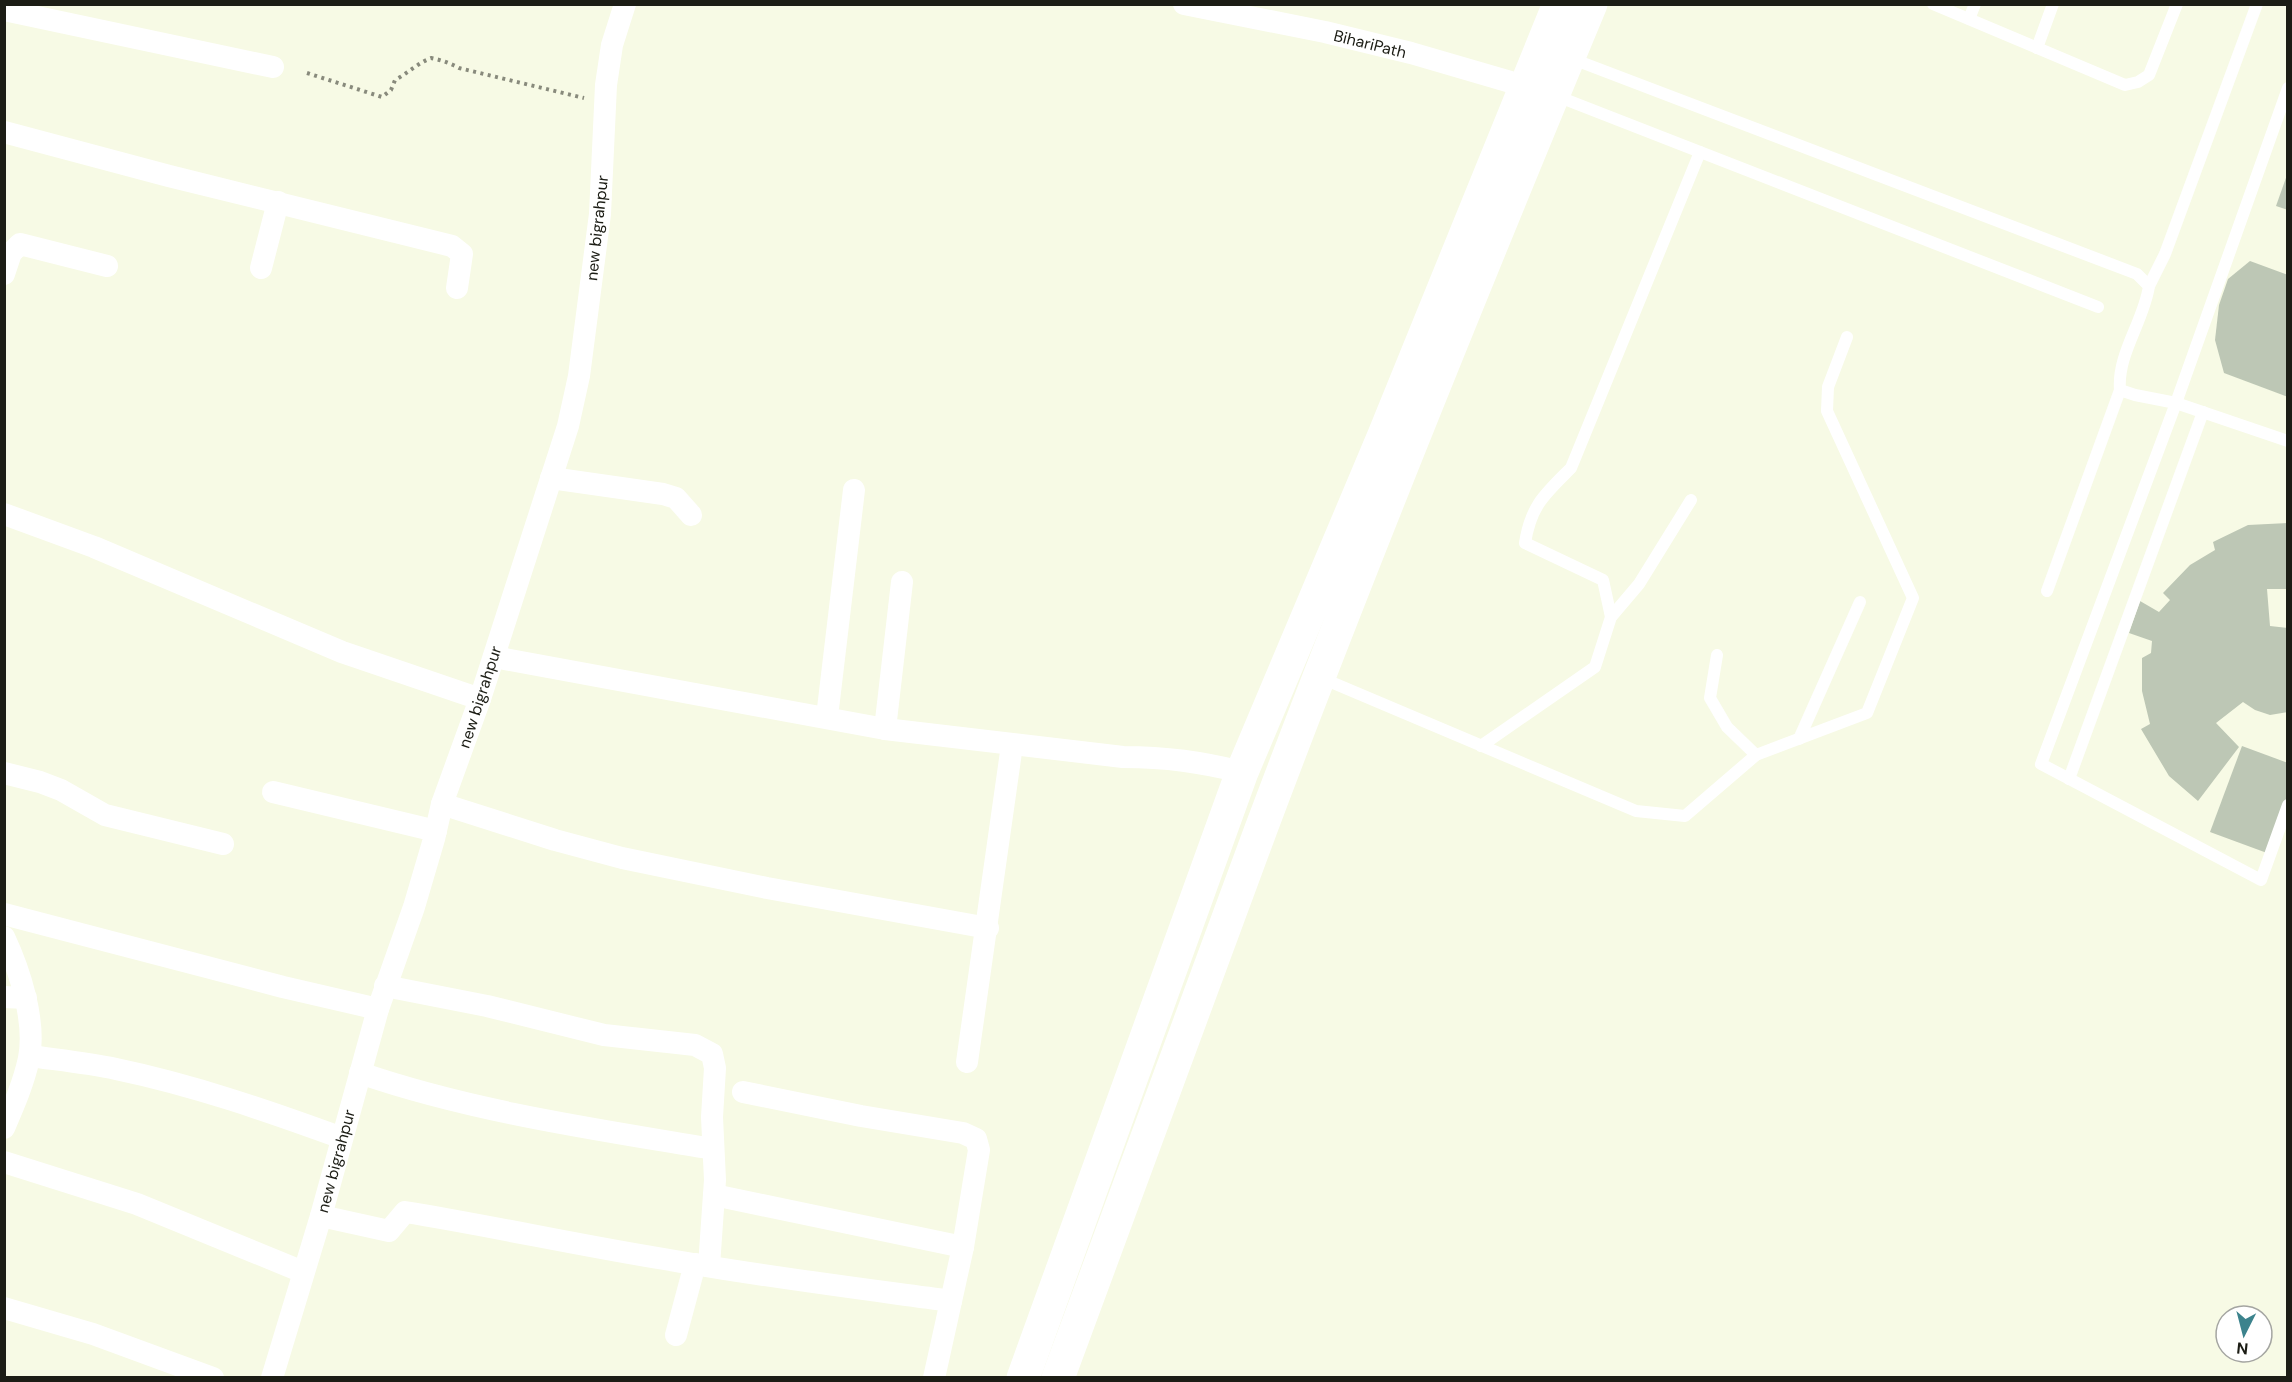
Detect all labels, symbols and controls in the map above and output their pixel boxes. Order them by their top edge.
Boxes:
street label: BihariPath [1332,25,1408,63]
street label: new bigrahpur [581,174,613,282]
street label: new bigrahpur [454,643,506,751]
street label: new bigrahpur [312,1107,360,1215]
north arrow [2214,1304,2274,1364]
text: N [2236,1337,2249,1359]

